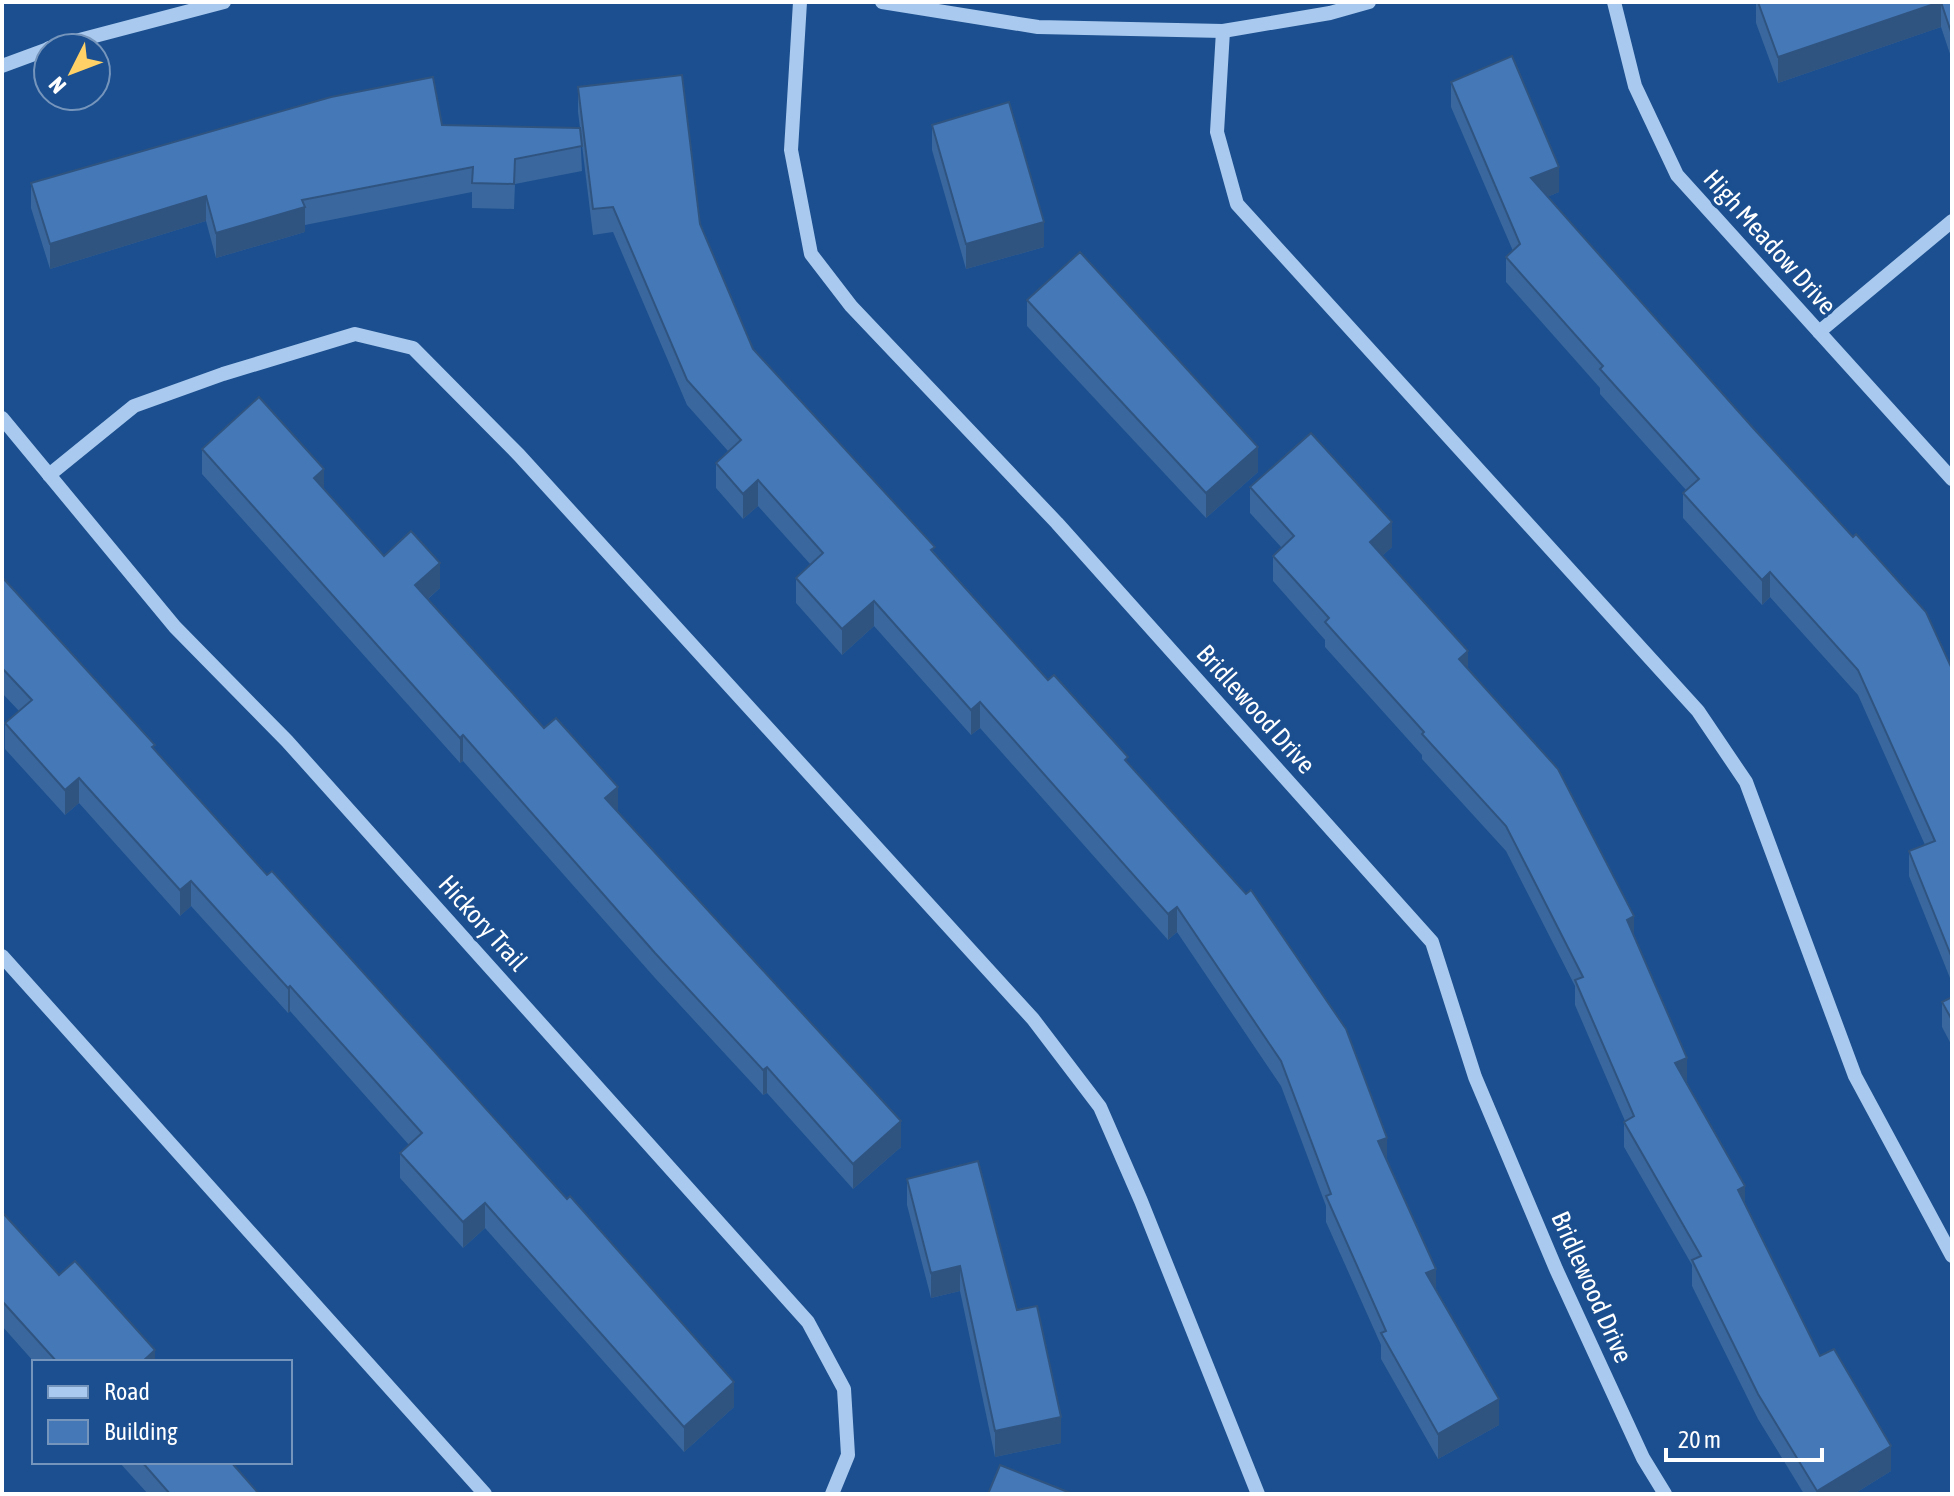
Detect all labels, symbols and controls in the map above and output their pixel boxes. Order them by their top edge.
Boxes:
north arrow [32,32,112,112]
text: N [43,72,71,99]
street label: High Meadow Drive [1697,164,1843,320]
street label: Bridlewood Drive [1190,639,1322,779]
street label: Hickory Trail [432,869,534,977]
street label: Bridlewood Drive [1545,1207,1639,1367]
legend [32,1360,292,1464]
text: Road [104,1378,150,1405]
scale bar [1666,1412,1822,1462]
text: Building [104,1418,178,1445]
text: 20 m [1678,1426,1721,1453]

